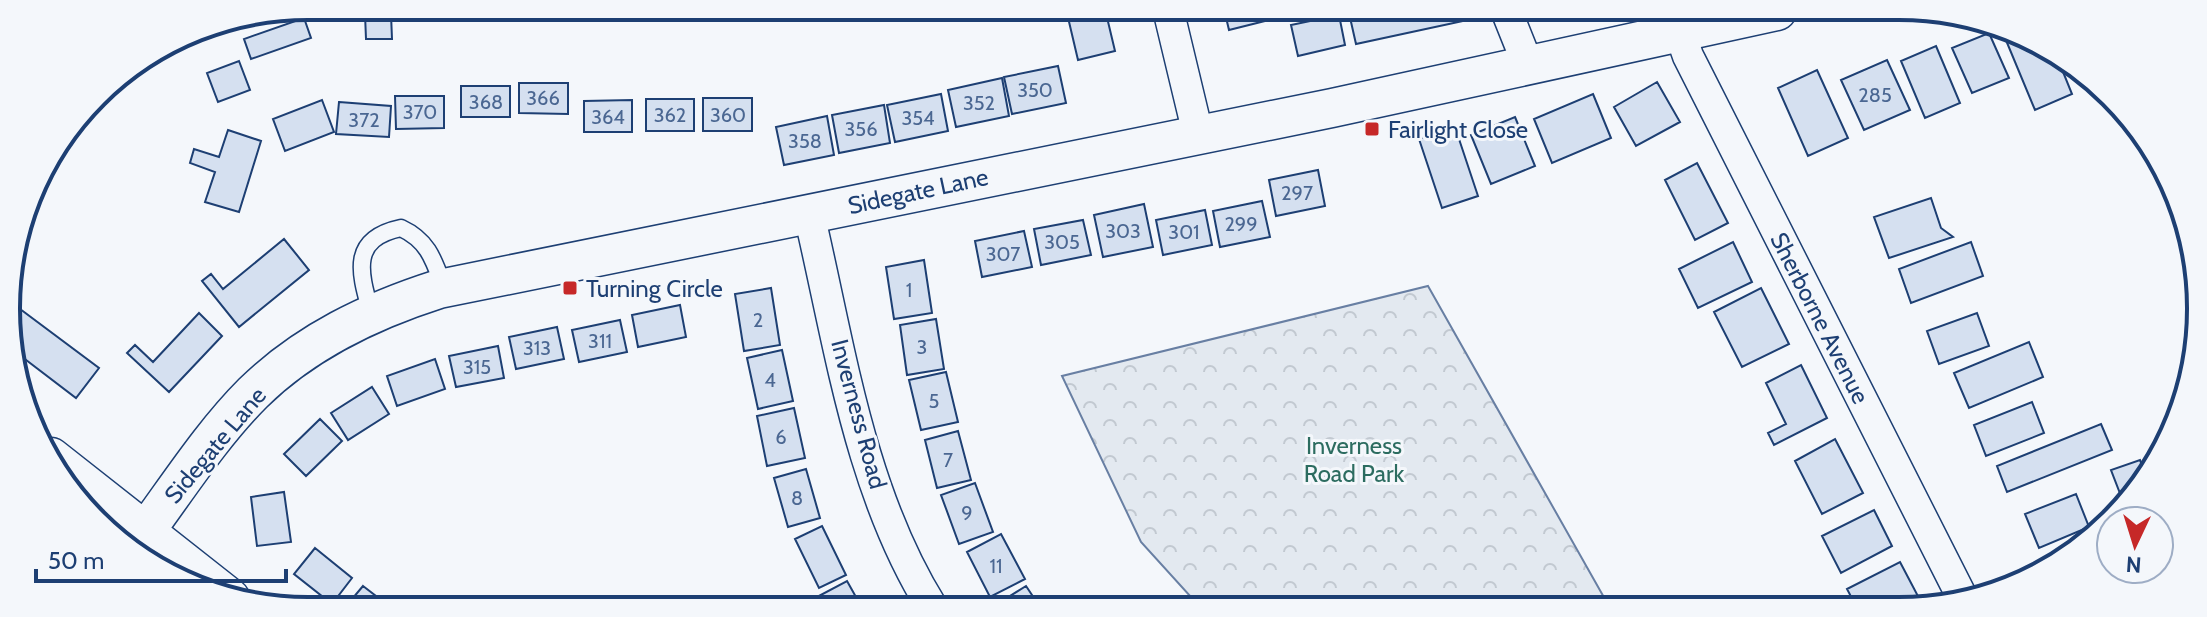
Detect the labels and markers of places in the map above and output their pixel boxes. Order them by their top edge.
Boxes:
place label: Fairlight Close [1388,115,1528,144]
marker: Fairlight Close [1363,120,1381,138]
place label: Turning Circle [586,274,723,303]
marker: Turning Circle [561,279,579,297]

